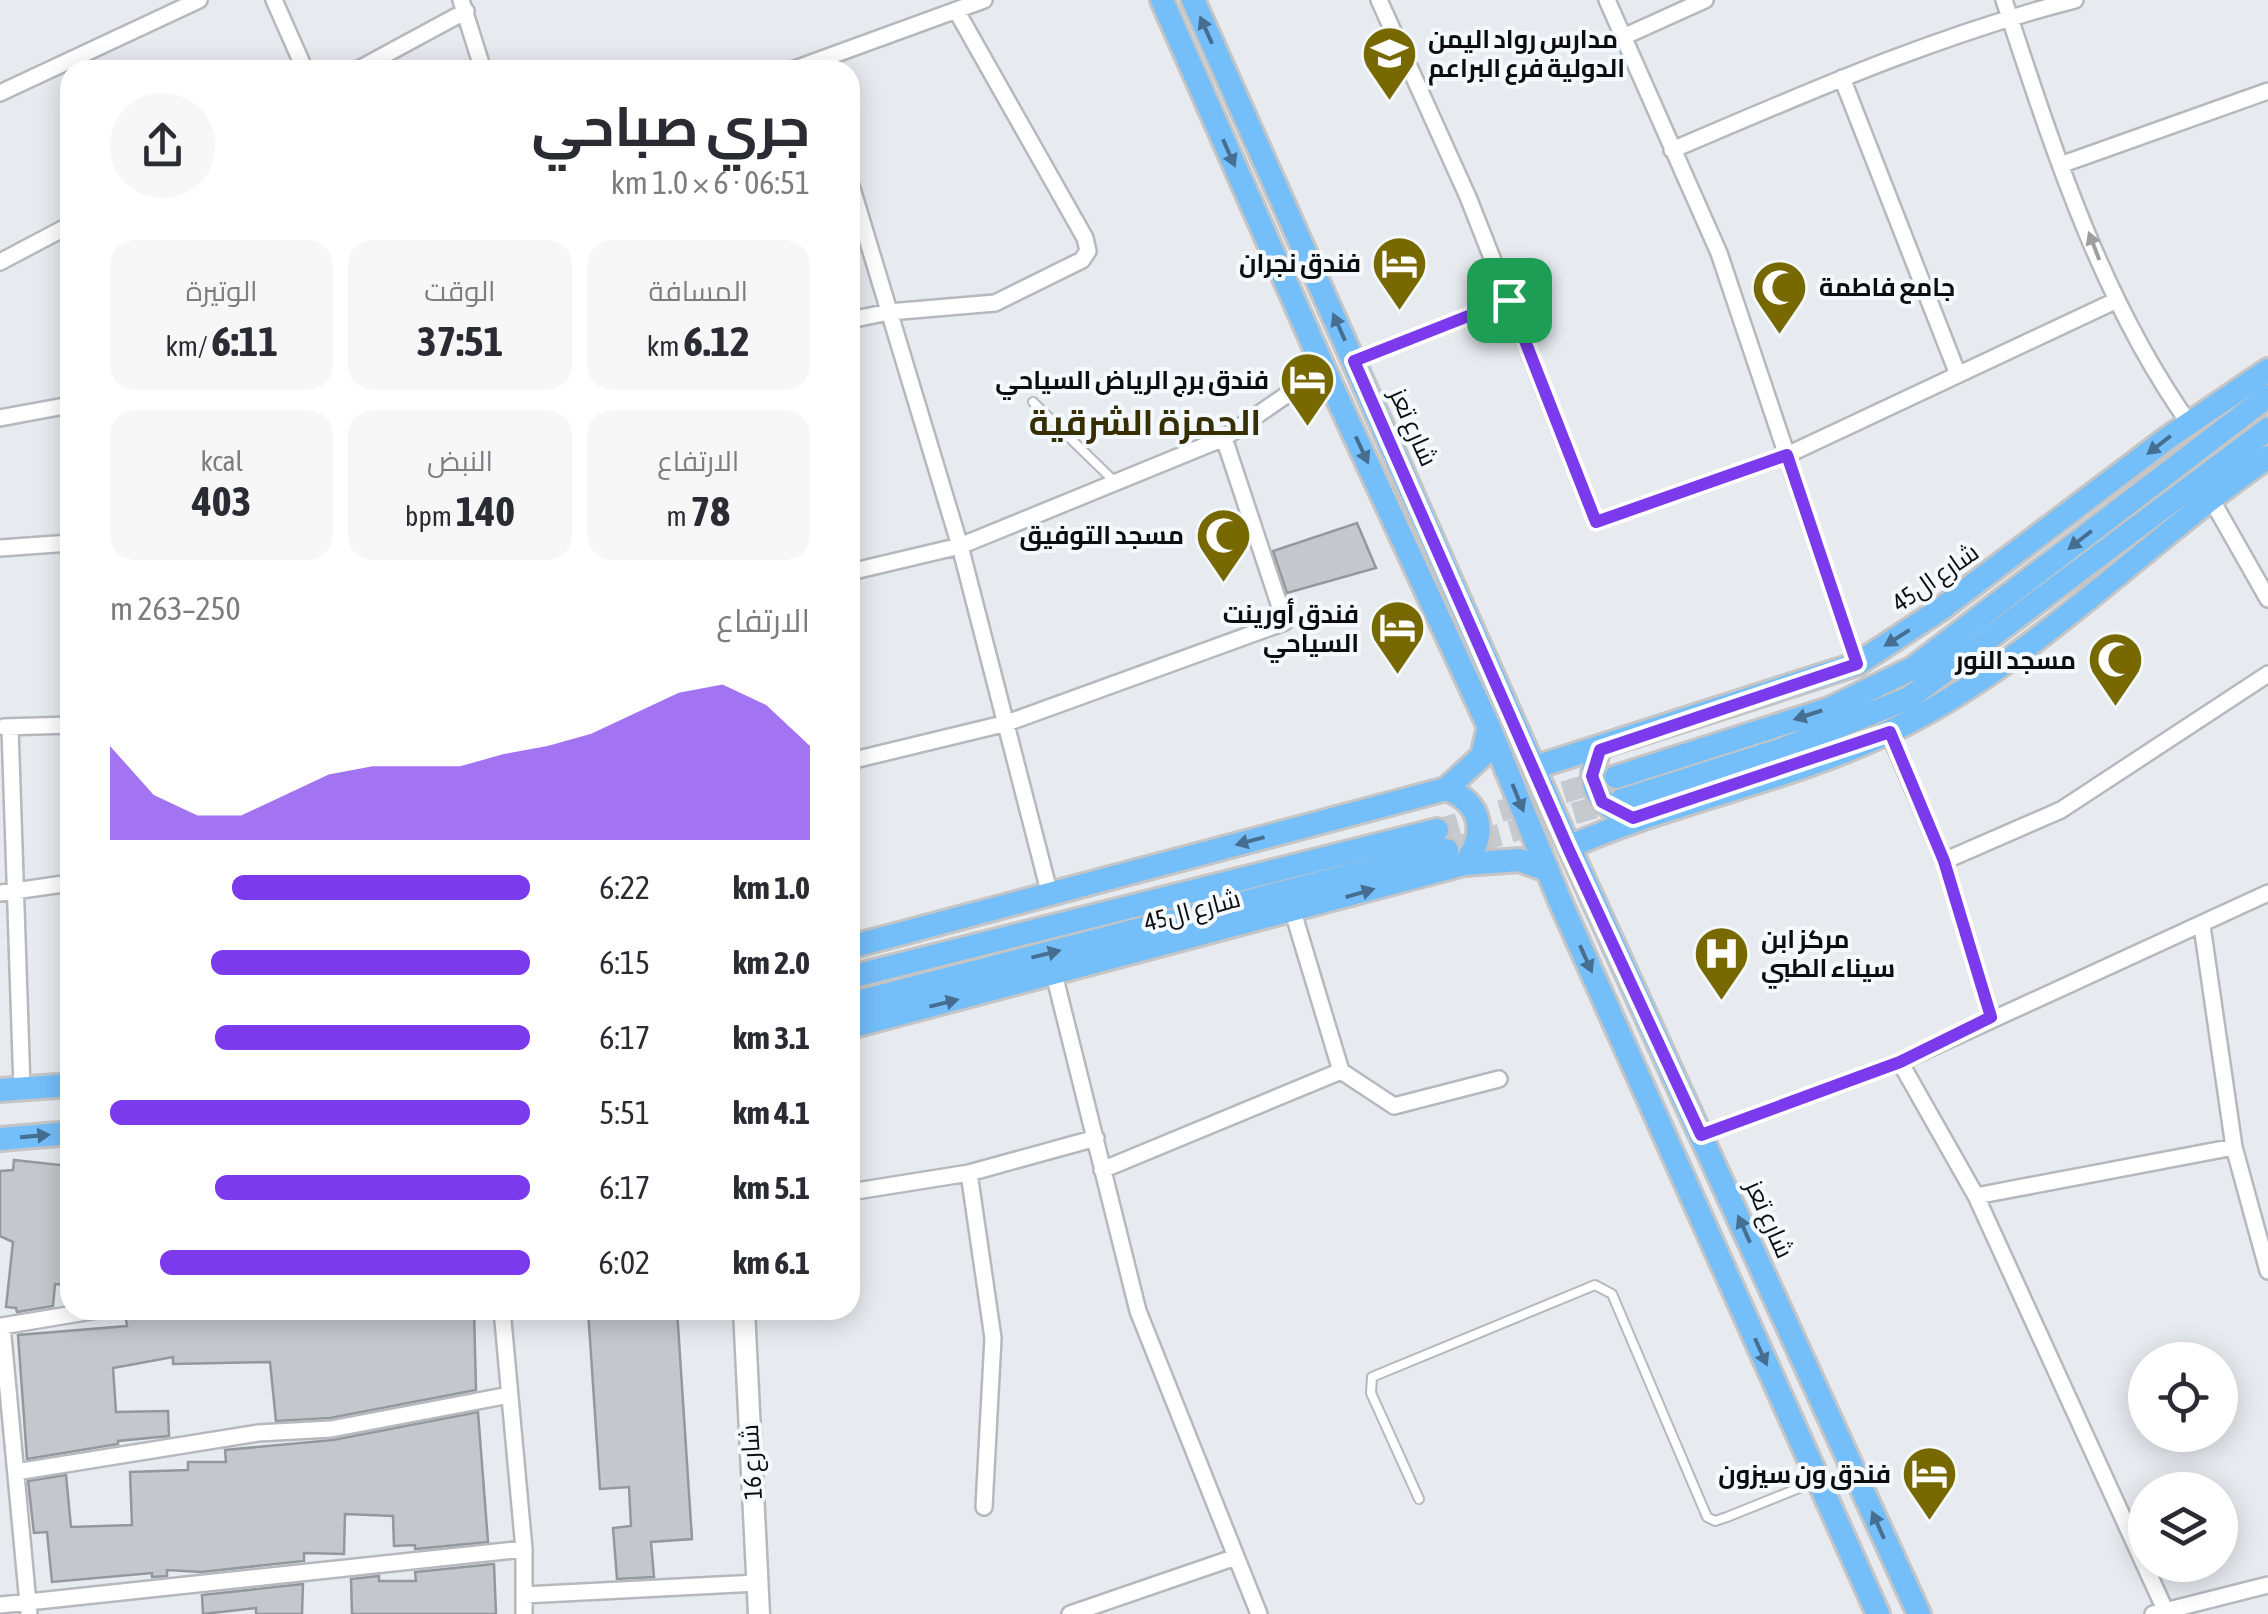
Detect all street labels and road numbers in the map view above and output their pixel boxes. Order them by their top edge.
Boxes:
street label: شارع تعز [1381,382,1443,471]
street label: شارع ال45 [1887,537,1985,619]
street label: شارع ال45 [1141,884,1244,939]
street label: شارع تعز [1737,1174,1799,1263]
street label: شارع 16 [735,1423,770,1500]

